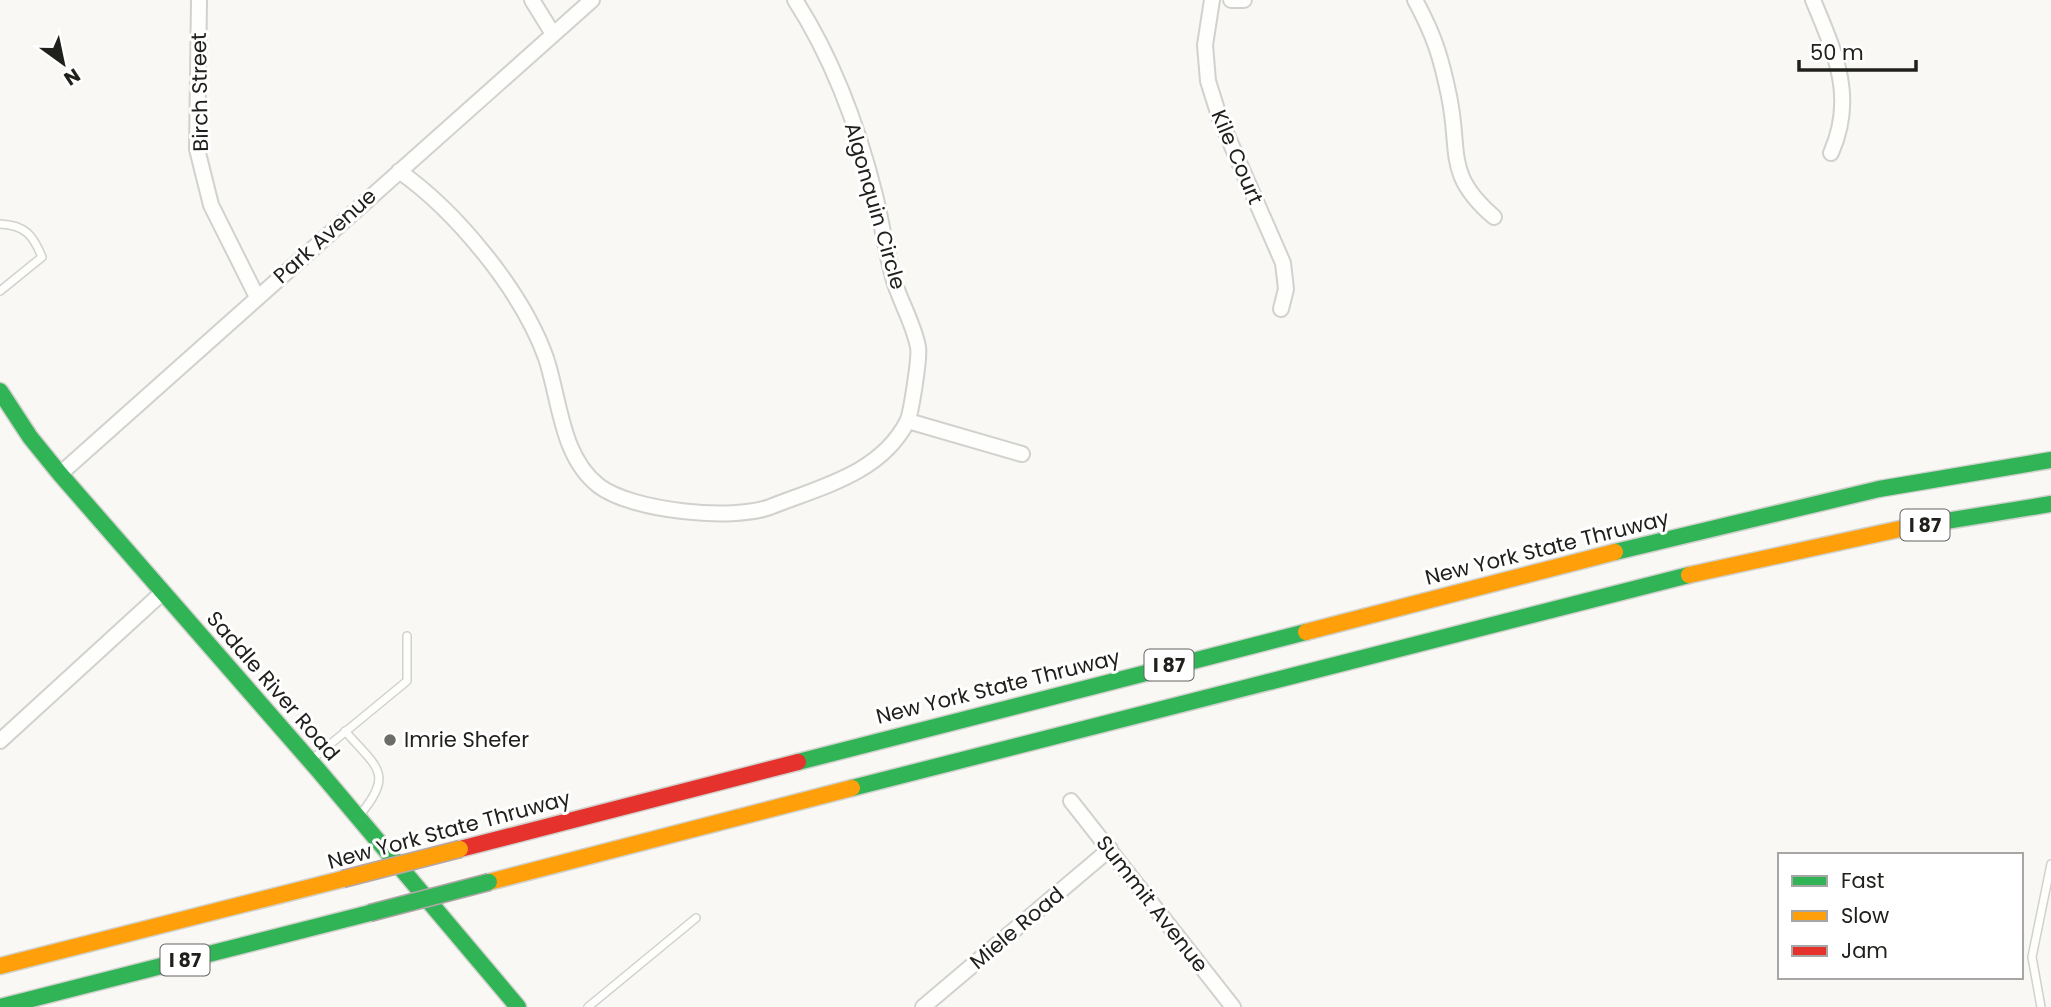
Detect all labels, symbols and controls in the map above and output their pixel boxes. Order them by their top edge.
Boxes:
north arrow [28,28,98,98]
scale bar [1799,28,1916,72]
street label: Birch Street [184,32,215,152]
text: 50 m [1810,38,1864,67]
text: N [59,62,85,92]
street label: Kile Court [1205,105,1270,209]
street label: Algonquin Circle [838,119,913,293]
street label: Park Avenue [267,182,382,290]
street label: New York State Thruway [1422,503,1672,592]
road number: I 87 [1900,510,1950,540]
street label: Saddle River Road [200,605,346,767]
street label: New York State Thruway [873,642,1123,731]
road number: I 87 [1144,650,1194,680]
place label: Imrie Shefer [404,725,529,754]
marker: Imrie Shefer [382,732,398,748]
street label: New York State Thruway [324,783,574,876]
street label: Summit Avenue [1090,829,1215,978]
legend [1778,853,2023,979]
text: Fast [1841,866,1884,895]
street label: Miele Road [963,880,1070,976]
text: Slow [1841,901,1889,930]
text: Jam [1841,936,1888,965]
road number: I 87 [160,944,210,976]

